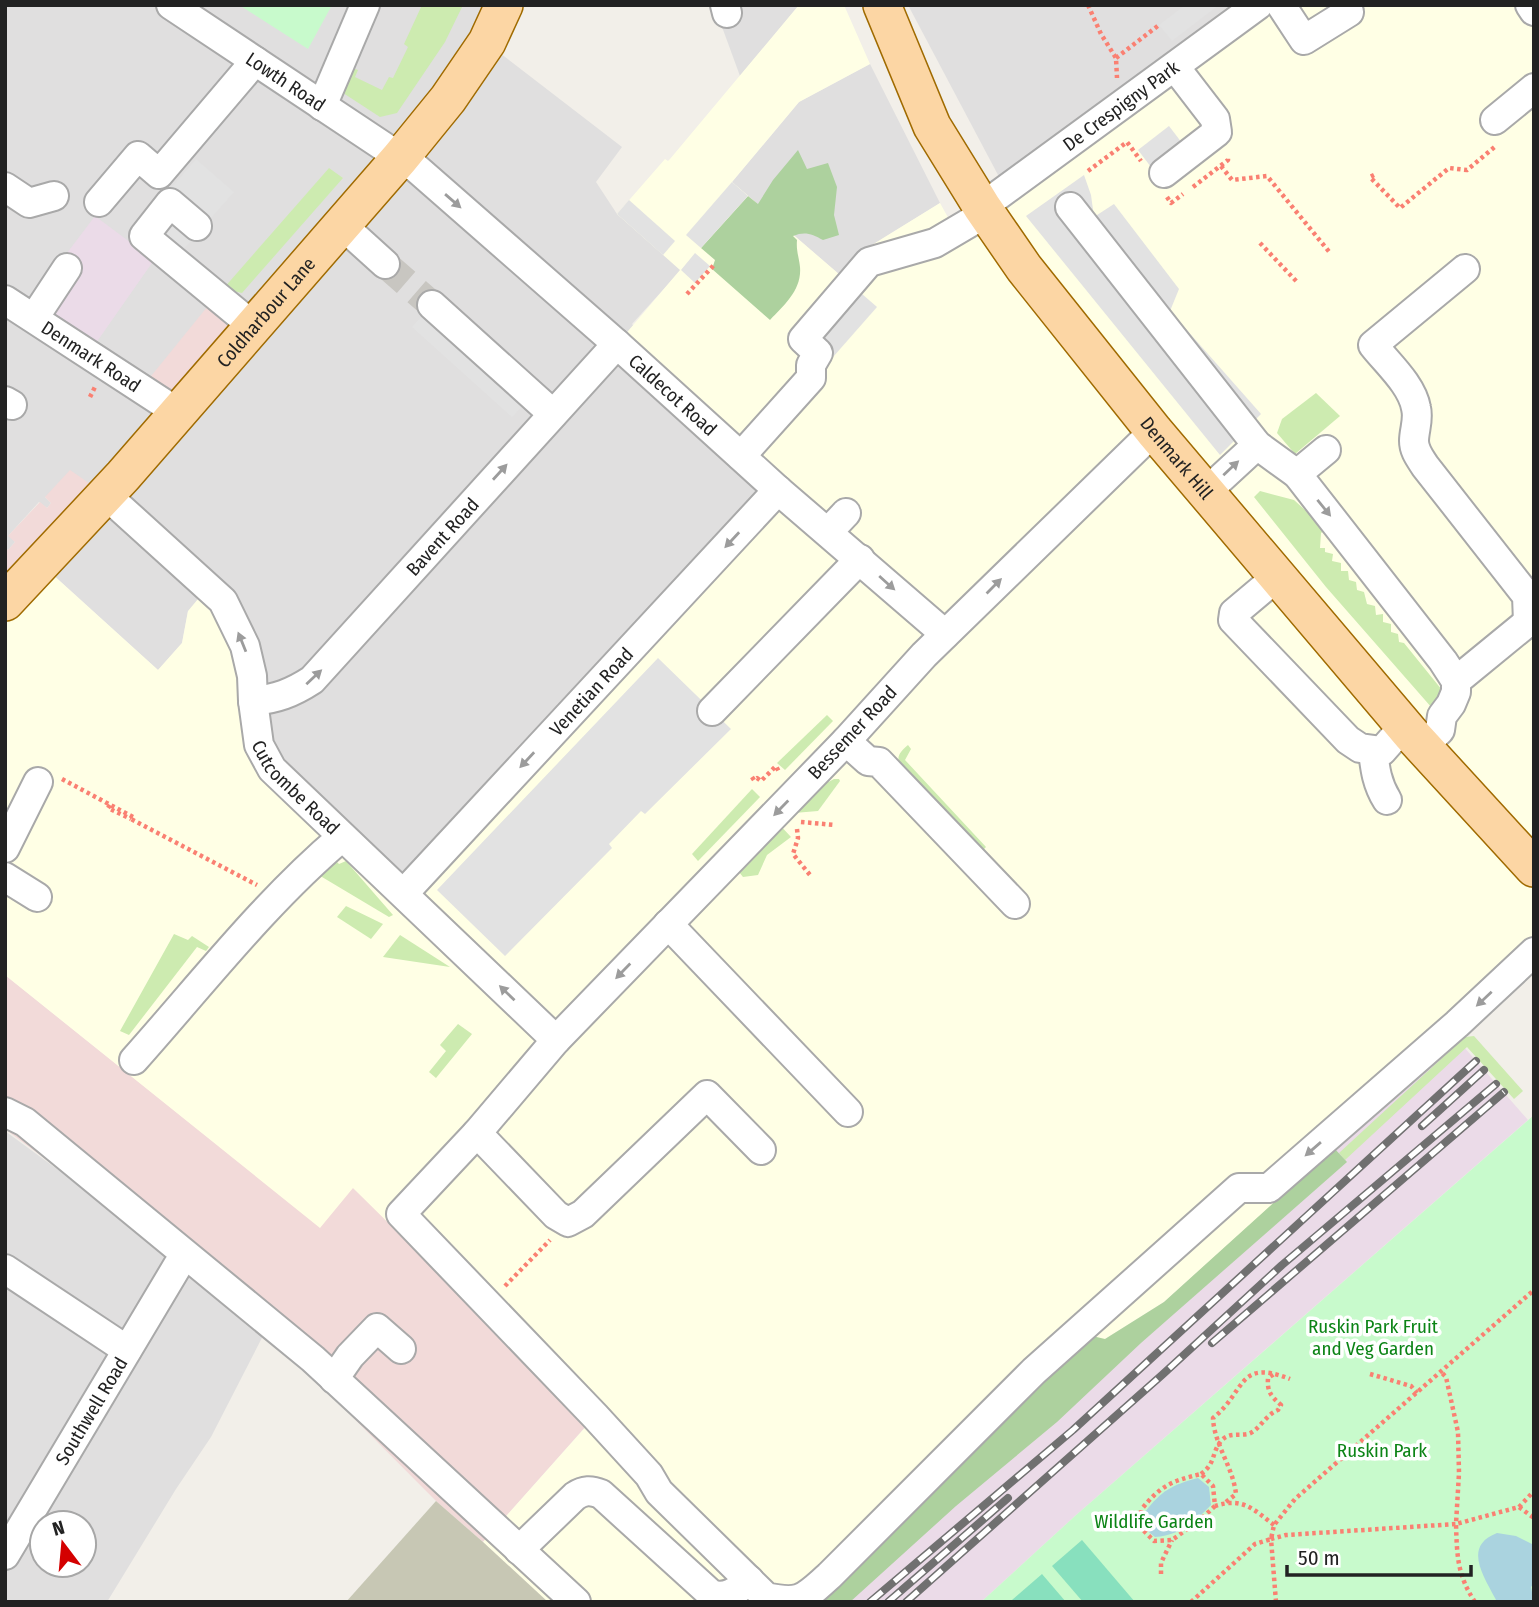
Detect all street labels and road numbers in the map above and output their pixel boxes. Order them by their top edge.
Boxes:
street label: Lowth Road [242,47,330,117]
street label: De Crespigny Park [1058,56,1184,156]
street label: Coldharbour Lane [212,253,320,372]
street label: Denmark Road [37,316,145,397]
street label: Caldecot Road [624,349,721,441]
street label: Denmark Hill [1135,412,1218,504]
street label: Bavent Road [401,493,484,581]
street label: Venetian Road [545,643,638,741]
street label: Bessemer Road [803,681,902,784]
street label: Cutcombe Road [246,736,344,840]
street label: Southwell Road [51,1353,132,1469]

